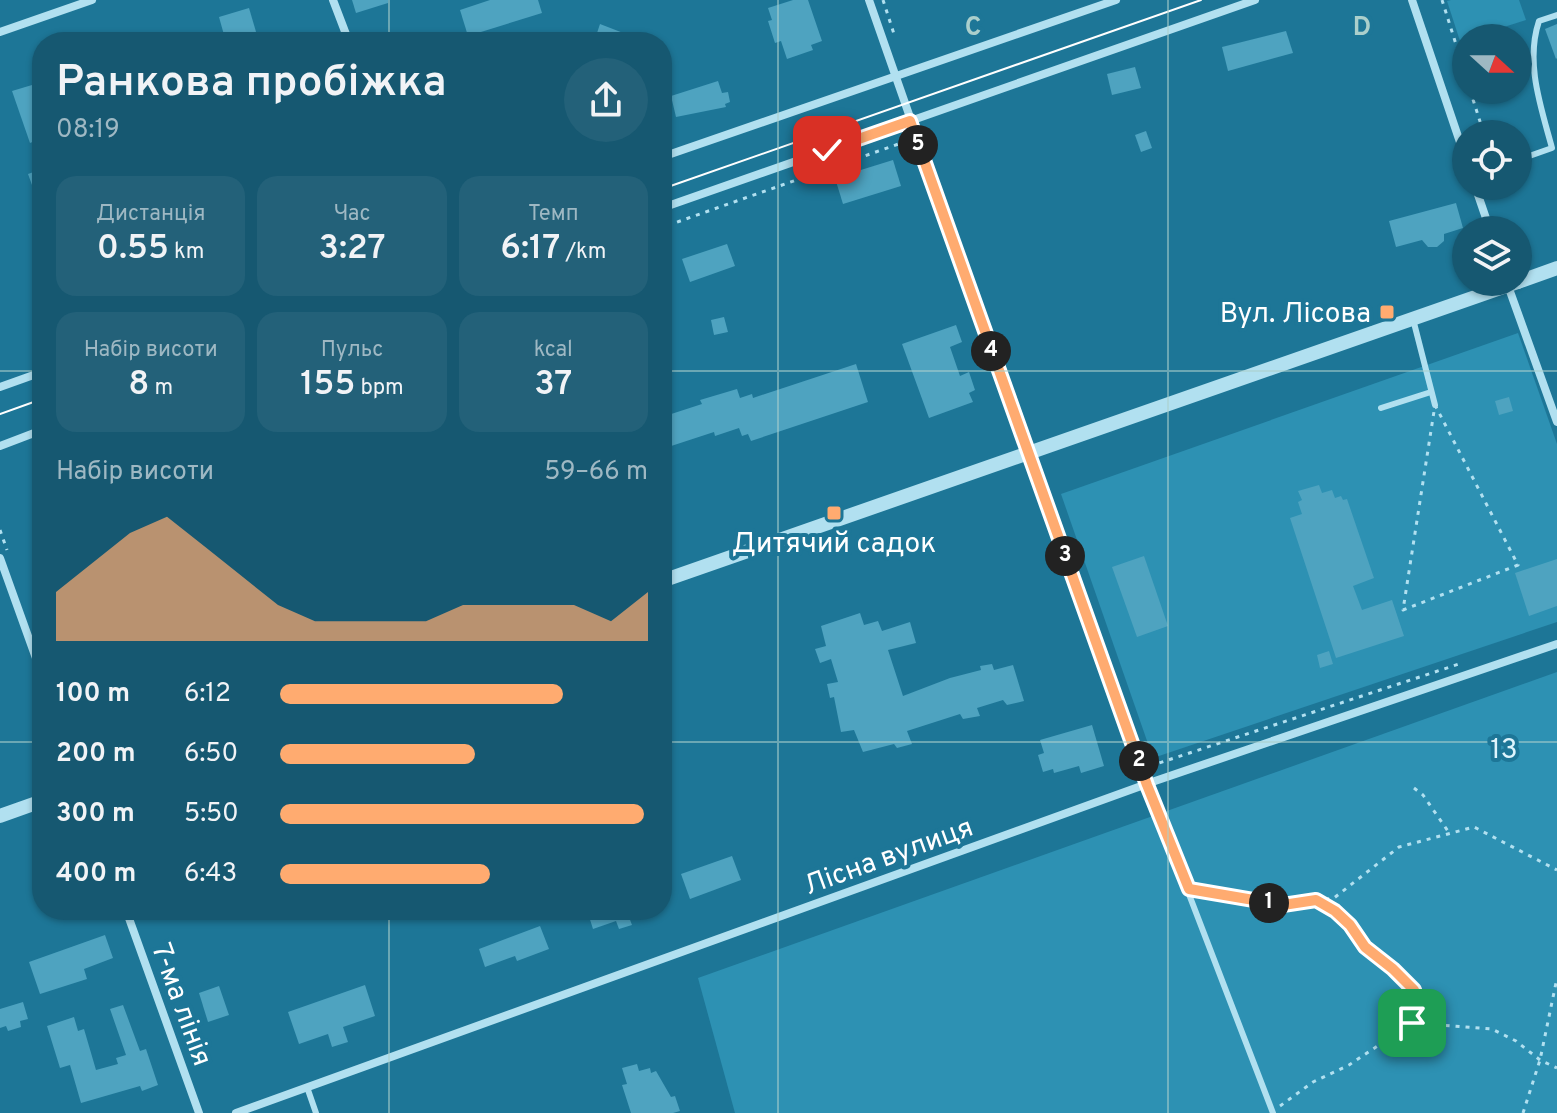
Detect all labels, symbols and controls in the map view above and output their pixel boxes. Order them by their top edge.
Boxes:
text: C [965,12,981,45]
text: D [1353,12,1371,45]
north arrow [1452,24,1532,104]
map controls [1452,24,1532,296]
text: Ранкова пробіжка [56,56,447,112]
button: share [564,58,648,142]
text: 08:19 [56,114,120,147]
pin [793,116,861,184]
button: locate [1452,120,1532,200]
pin: 5 [898,125,938,165]
icon: check [805,128,849,172]
text: 5 [911,131,925,158]
text: Дистанція [96,201,205,228]
text: Час [333,201,371,228]
text: Темп [528,201,579,228]
button: layers [1452,216,1532,296]
text: 0.55 [97,228,169,271]
text: 3:27 [318,228,385,271]
text: 6:17 [500,228,560,271]
text: km [169,239,204,266]
text: /km [560,239,606,266]
place label: Вул. Лісова [1220,297,1371,333]
marker: Вул. Лісова [1378,303,1396,321]
pin: 4 [971,331,1011,371]
text: Набір висоти [84,337,218,364]
text: Пульс [321,337,383,364]
text: kcal [534,337,573,364]
text: 4 [984,337,998,364]
text: 8 [128,364,149,407]
text: 155 [300,364,355,407]
text: 37 [534,364,572,407]
text: m [149,375,173,402]
text: bpm [355,375,404,402]
text: Набір висоти [56,456,214,489]
text: 59–66 m [544,456,648,489]
marker: Дитячий садок [825,504,843,522]
place label: Дитячий садок [732,527,936,563]
pin: 3 [1045,536,1085,576]
text: 3 [1058,542,1072,569]
text: 100 m [56,678,130,711]
text: 6:12 [184,678,231,711]
park label: 13 [1490,733,1518,769]
text: 200 m [56,738,135,771]
text: 6:50 [184,738,238,771]
pin: 2 [1119,741,1159,781]
text: 2 [1132,747,1146,774]
text: 300 m [56,798,135,831]
text: 5:50 [184,798,239,831]
street label: Лісна вулиця [800,811,979,905]
text: 400 m [56,858,136,891]
text: 6:43 [184,858,237,891]
pin: 1 [1249,883,1289,923]
text: 1 [1265,889,1273,916]
street label: 7-ма лінія [141,939,219,1071]
pin [1378,989,1446,1057]
icon: arrive [1390,1001,1434,1045]

